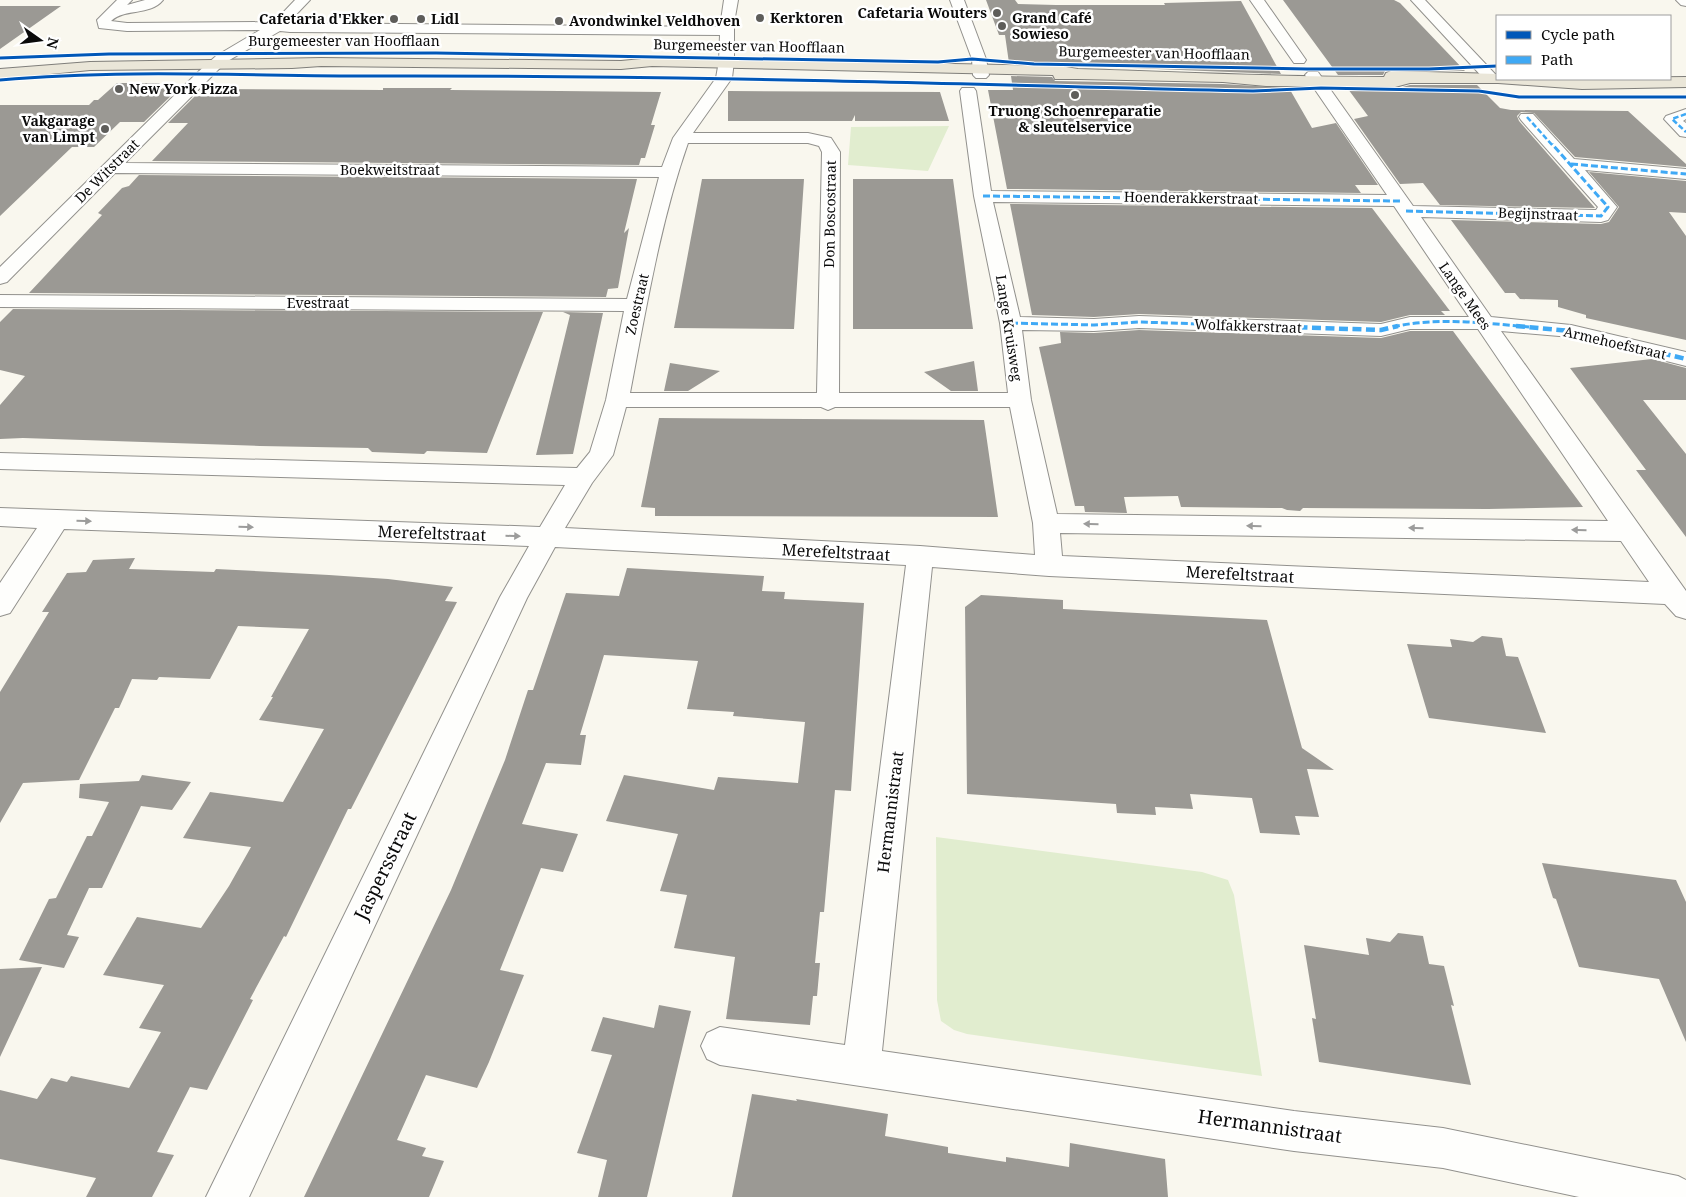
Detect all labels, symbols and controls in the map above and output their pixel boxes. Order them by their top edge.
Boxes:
place label: Cafetaria Wouters [857,3,987,22]
marker: Cafetaria Wouters [991,7,1003,19]
place label: Kerktoren [770,8,843,27]
place label: Grand Café Sowieso [1012,8,1092,43]
place label: Cafetaria d'Ekker [259,9,385,28]
place label: Lidl [431,9,459,28]
place label: Avondwinkel Veldhoven [569,11,740,30]
marker: Kerktoren [754,12,766,24]
marker: Cafetaria d'Ekker [388,13,400,25]
marker: Lidl [415,13,427,25]
north arrow [15,15,65,65]
marker: Avondwinkel Veldhoven [553,15,565,27]
legend [1496,15,1671,80]
marker: Grand Café Sowieso [996,20,1008,32]
text: Cycle path [1541,24,1616,44]
street label: Burgemeester van Hoofflaan [248,31,440,50]
street label: Burgemeester van Hoofflaan [653,34,845,57]
text: N [43,36,64,51]
street label: Burgemeester van Hoofflaan [1058,41,1250,64]
text: Path [1541,49,1574,69]
place label: New York Pizza [129,79,238,98]
marker: New York Pizza [113,83,125,95]
marker: Truong Schoenreparatie & sleutelservice [1069,89,1081,101]
place label: Truong Schoenreparatie & sleutelservice [989,101,1161,136]
place label: Vakgarage van Limpt [22,111,95,146]
marker: Vakgarage van Limpt [99,123,111,135]
street label: De Witstraat [70,134,143,207]
street label: Boekweitstraat [340,160,440,179]
street label: Don Boscostraat [819,160,840,268]
street label: Hoenderakkerstraat [1124,187,1258,208]
street label: Begijnstraat [1498,203,1578,224]
street label: Lange Mees [1435,258,1496,333]
street label: Zoestraat [620,271,653,336]
street label: Lange Kruisweg [992,273,1027,383]
street label: Evestraat [287,293,349,312]
street label: Wolfakkerstraat [1194,314,1302,337]
street label: Armehoefstraat [1562,321,1668,364]
one-way arrow [76,518,92,526]
one-way arrow [1083,519,1099,527]
street label: Merefeltstraat [377,520,487,546]
one-way arrow [1246,522,1262,530]
one-way arrow [238,523,254,531]
one-way arrow [1408,524,1424,532]
one-way arrow [1571,526,1587,534]
one-way arrow [506,532,522,540]
street label: Merefeltstraat [781,538,891,566]
street label: Merefeltstraat [1185,560,1295,588]
street label: Hermannistraat [872,750,908,874]
street label: Jaspersstraat [347,807,423,925]
street label: Hermannistraat [1196,1103,1344,1149]

